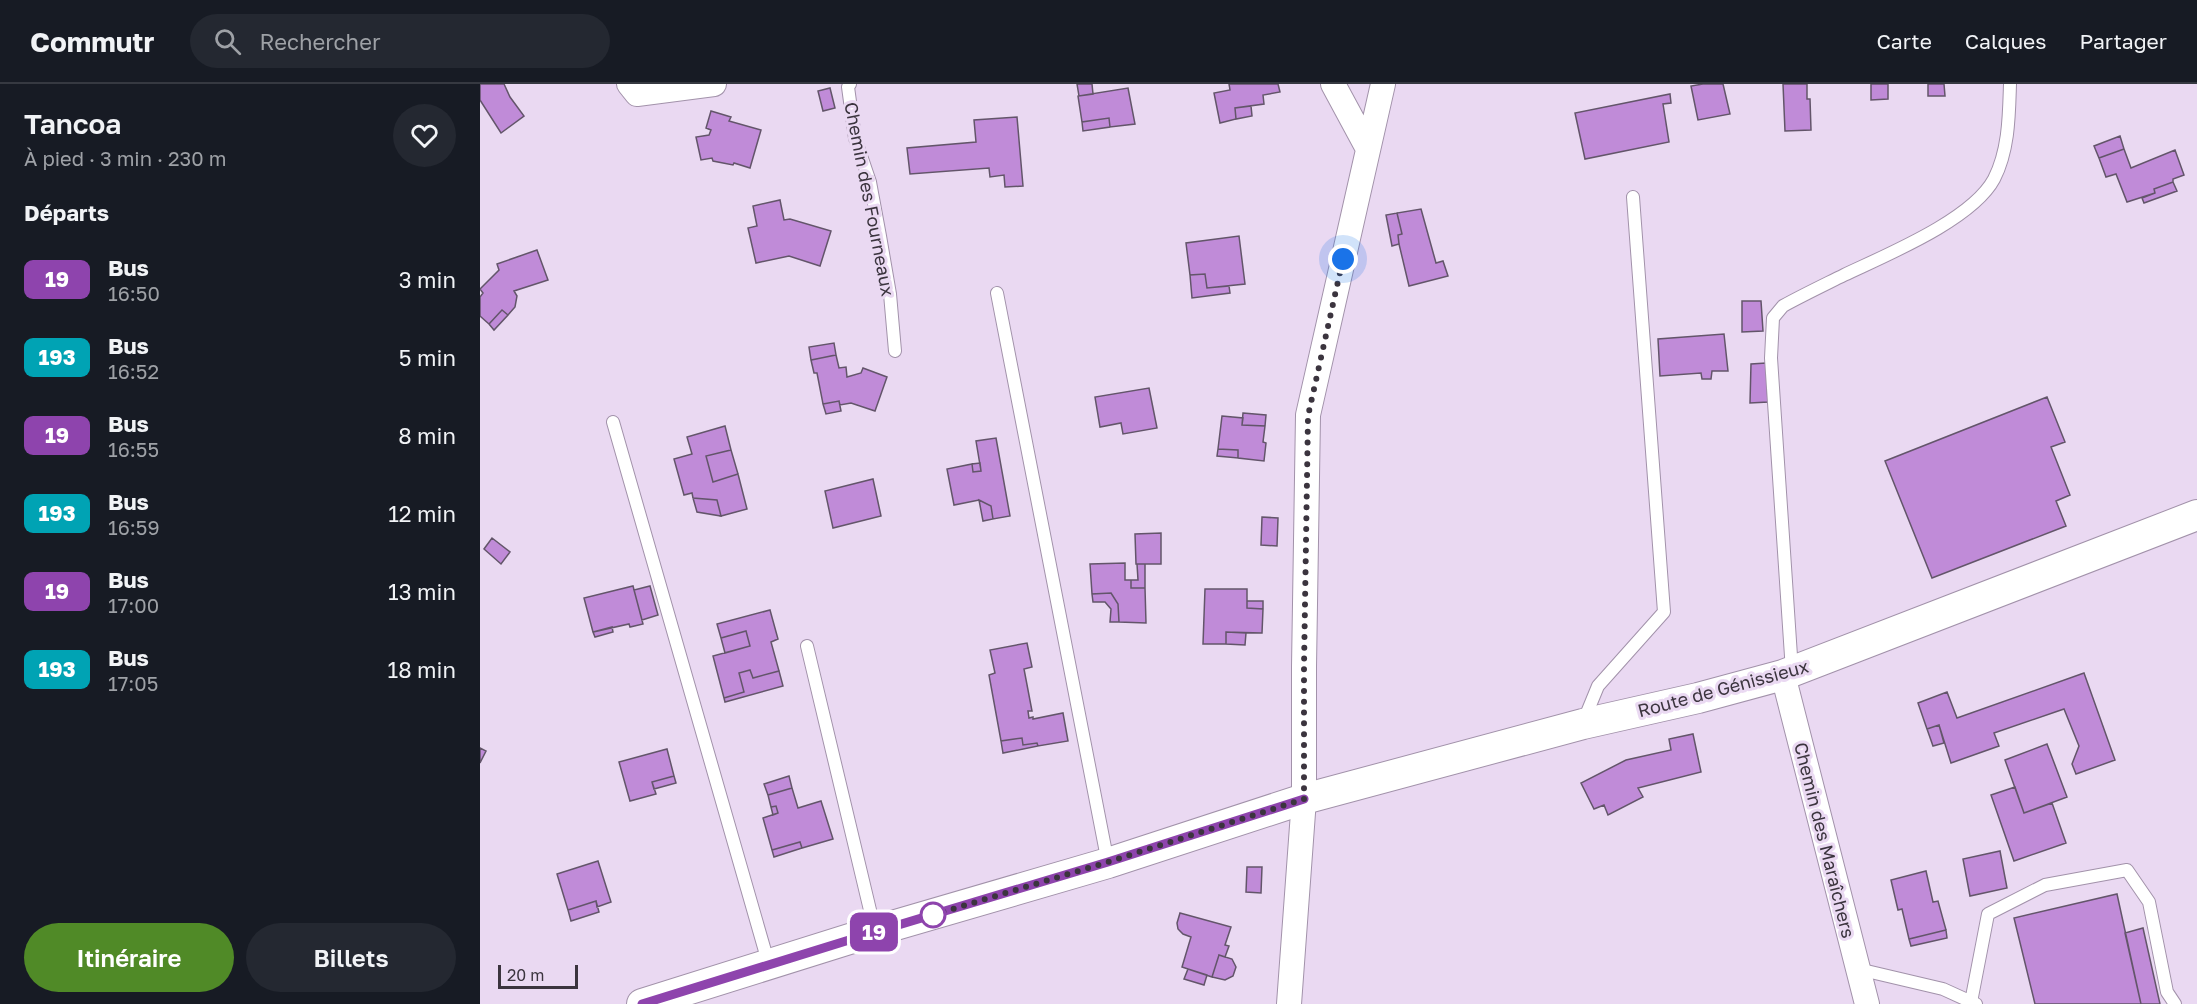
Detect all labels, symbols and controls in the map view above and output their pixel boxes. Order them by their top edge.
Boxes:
search box [190,14,610,68]
text: Commutr [30,25,154,58]
icon: search [211,25,244,58]
text: Rechercher [259,28,380,55]
text: Carte [1876,28,1932,54]
text: Calques [1965,28,2046,54]
text: Partager [2079,28,2167,54]
street label: Chemin des Fourneaux [840,100,900,298]
button: heart [393,104,456,167]
text: Tancoa [24,107,121,140]
text: À pied · 3 min · 230 m [24,146,226,170]
text: Départs [24,199,109,226]
your location [1328,244,1358,274]
text: Bus [108,254,149,281]
text: 19 [45,266,69,292]
text: 3 min [399,266,456,293]
text: 16:50 [108,281,160,305]
text: Bus [108,332,149,359]
text: 193 [39,344,75,370]
text: 5 min [399,344,456,371]
text: 16:52 [108,359,159,383]
text: Bus [108,410,149,437]
text: 19 [45,422,69,448]
text: 8 min [398,422,456,449]
text: 16:55 [108,437,159,461]
text: Bus [108,488,149,515]
text: 193 [39,500,75,526]
text: 12 min [388,500,456,527]
text: 16:59 [108,515,160,539]
text: Bus [108,566,149,593]
text: 19 [45,578,69,604]
text: 13 min [388,578,456,605]
text: 17:00 [108,593,159,617]
text: Bus [108,644,149,671]
street label: Route de Génissieux [1635,655,1811,721]
text: 193 [39,656,75,682]
text: 18 min [388,656,456,683]
text: 17:05 [108,671,158,695]
street label: Chemin des Maraîchers [1790,740,1860,940]
unlabelled marker [920,902,946,928]
line badge: 19 [847,912,901,952]
text: 19 [862,919,886,945]
button: Itinéraire [24,923,234,992]
button: Billets [246,923,456,992]
scale bar [498,962,578,990]
text: 20 m [507,965,544,985]

